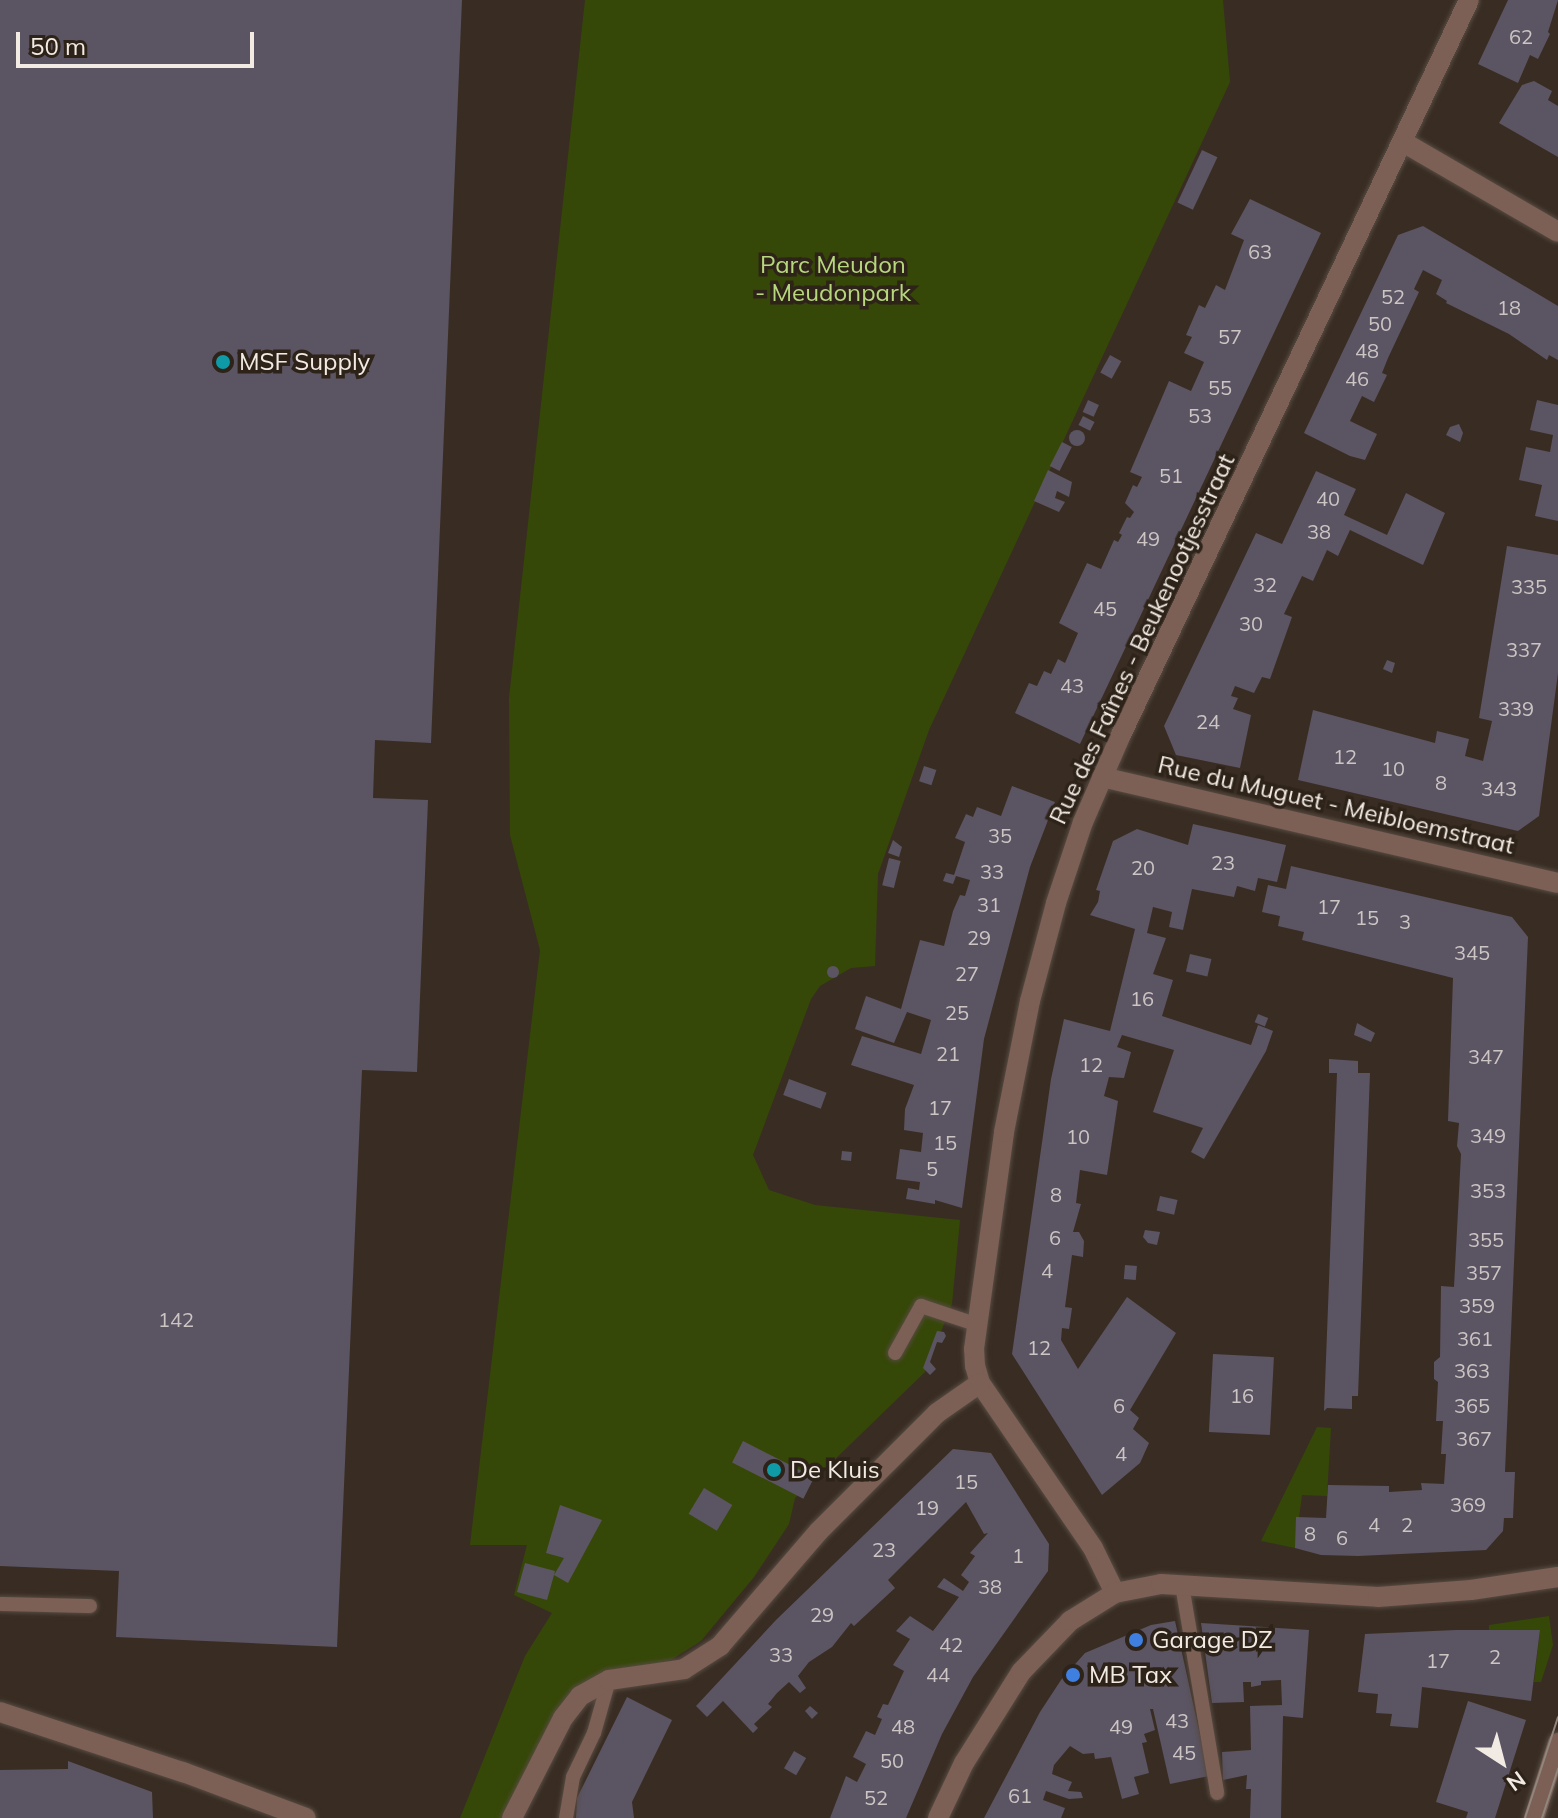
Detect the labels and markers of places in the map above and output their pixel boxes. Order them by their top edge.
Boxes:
place label: MSF Supply [239,348,370,376]
marker: MSF Supply [214,353,232,371]
place label: De Kluis [790,1456,880,1484]
marker: De Kluis [765,1461,783,1479]
place label: Garage DZ [1152,1626,1273,1654]
marker: Garage DZ [1127,1631,1145,1649]
place label: MB Tax [1089,1661,1172,1689]
marker: MB Tax [1064,1666,1082,1684]

